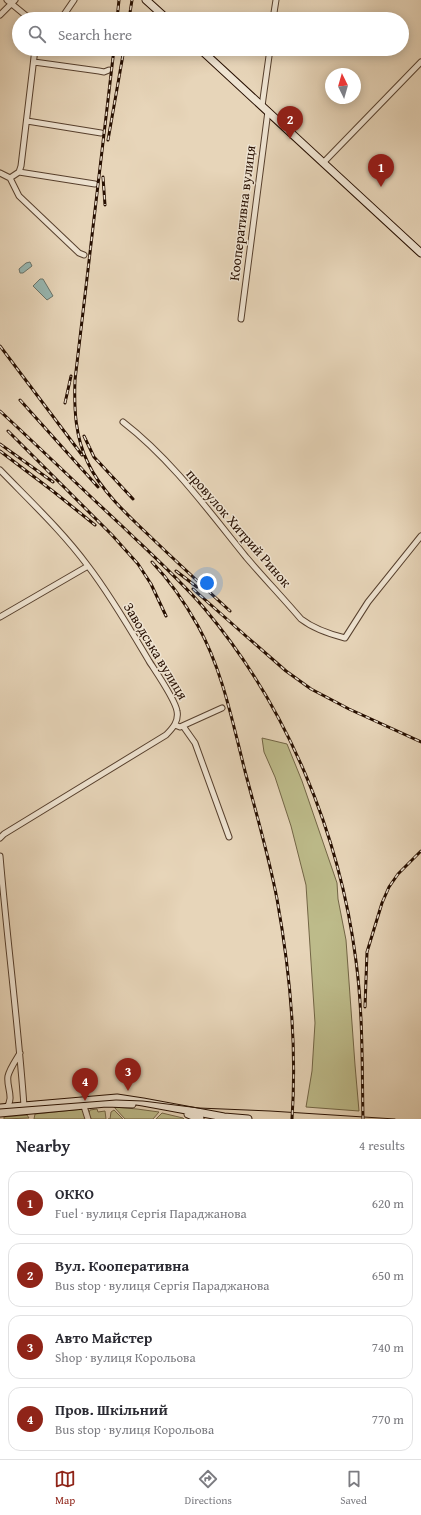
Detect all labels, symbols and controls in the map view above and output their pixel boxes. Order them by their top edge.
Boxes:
search box [12,12,409,56]
icon: search [26,23,48,45]
text: Search here [58,24,132,45]
north arrow [325,68,361,104]
pin: 2 [277,106,303,139]
street label: Кооперативна вулиця [224,144,260,282]
pin: 1 [368,154,394,187]
street label: провулок Хитрий Ринок [182,464,297,592]
your location [197,573,217,593]
street label: Заводська вулиця [119,599,193,703]
pin: 3 [115,1058,141,1091]
pin: 4 [72,1068,98,1101]
text: Nearby [16,1133,70,1158]
text: 4 results [359,1136,405,1155]
text: ОККО [55,1183,94,1204]
text: 1 [27,1194,33,1213]
text: 620 m [372,1194,404,1213]
text: Fuel · вулиця Сергія Параджанова [55,1204,247,1223]
text: Вул. Кооперативна [55,1255,189,1276]
text: 2 [27,1266,33,1285]
text: 650 m [372,1266,404,1285]
text: Bus stop · вулиця Сергія Параджанова [55,1276,269,1295]
text: Авто Майстер [55,1327,152,1348]
text: 3 [27,1338,33,1357]
text: 740 m [372,1338,404,1357]
text: Shop · вулиця Корольова [55,1348,196,1367]
text: Пров. Шкільний [55,1399,168,1420]
text: 4 [27,1410,33,1429]
text: 770 m [372,1410,404,1429]
text: Bus stop · вулиця Корольова [55,1420,214,1439]
tab: Map [54,1468,76,1508]
tab: Directions [185,1468,232,1508]
tab: Saved [340,1468,367,1508]

